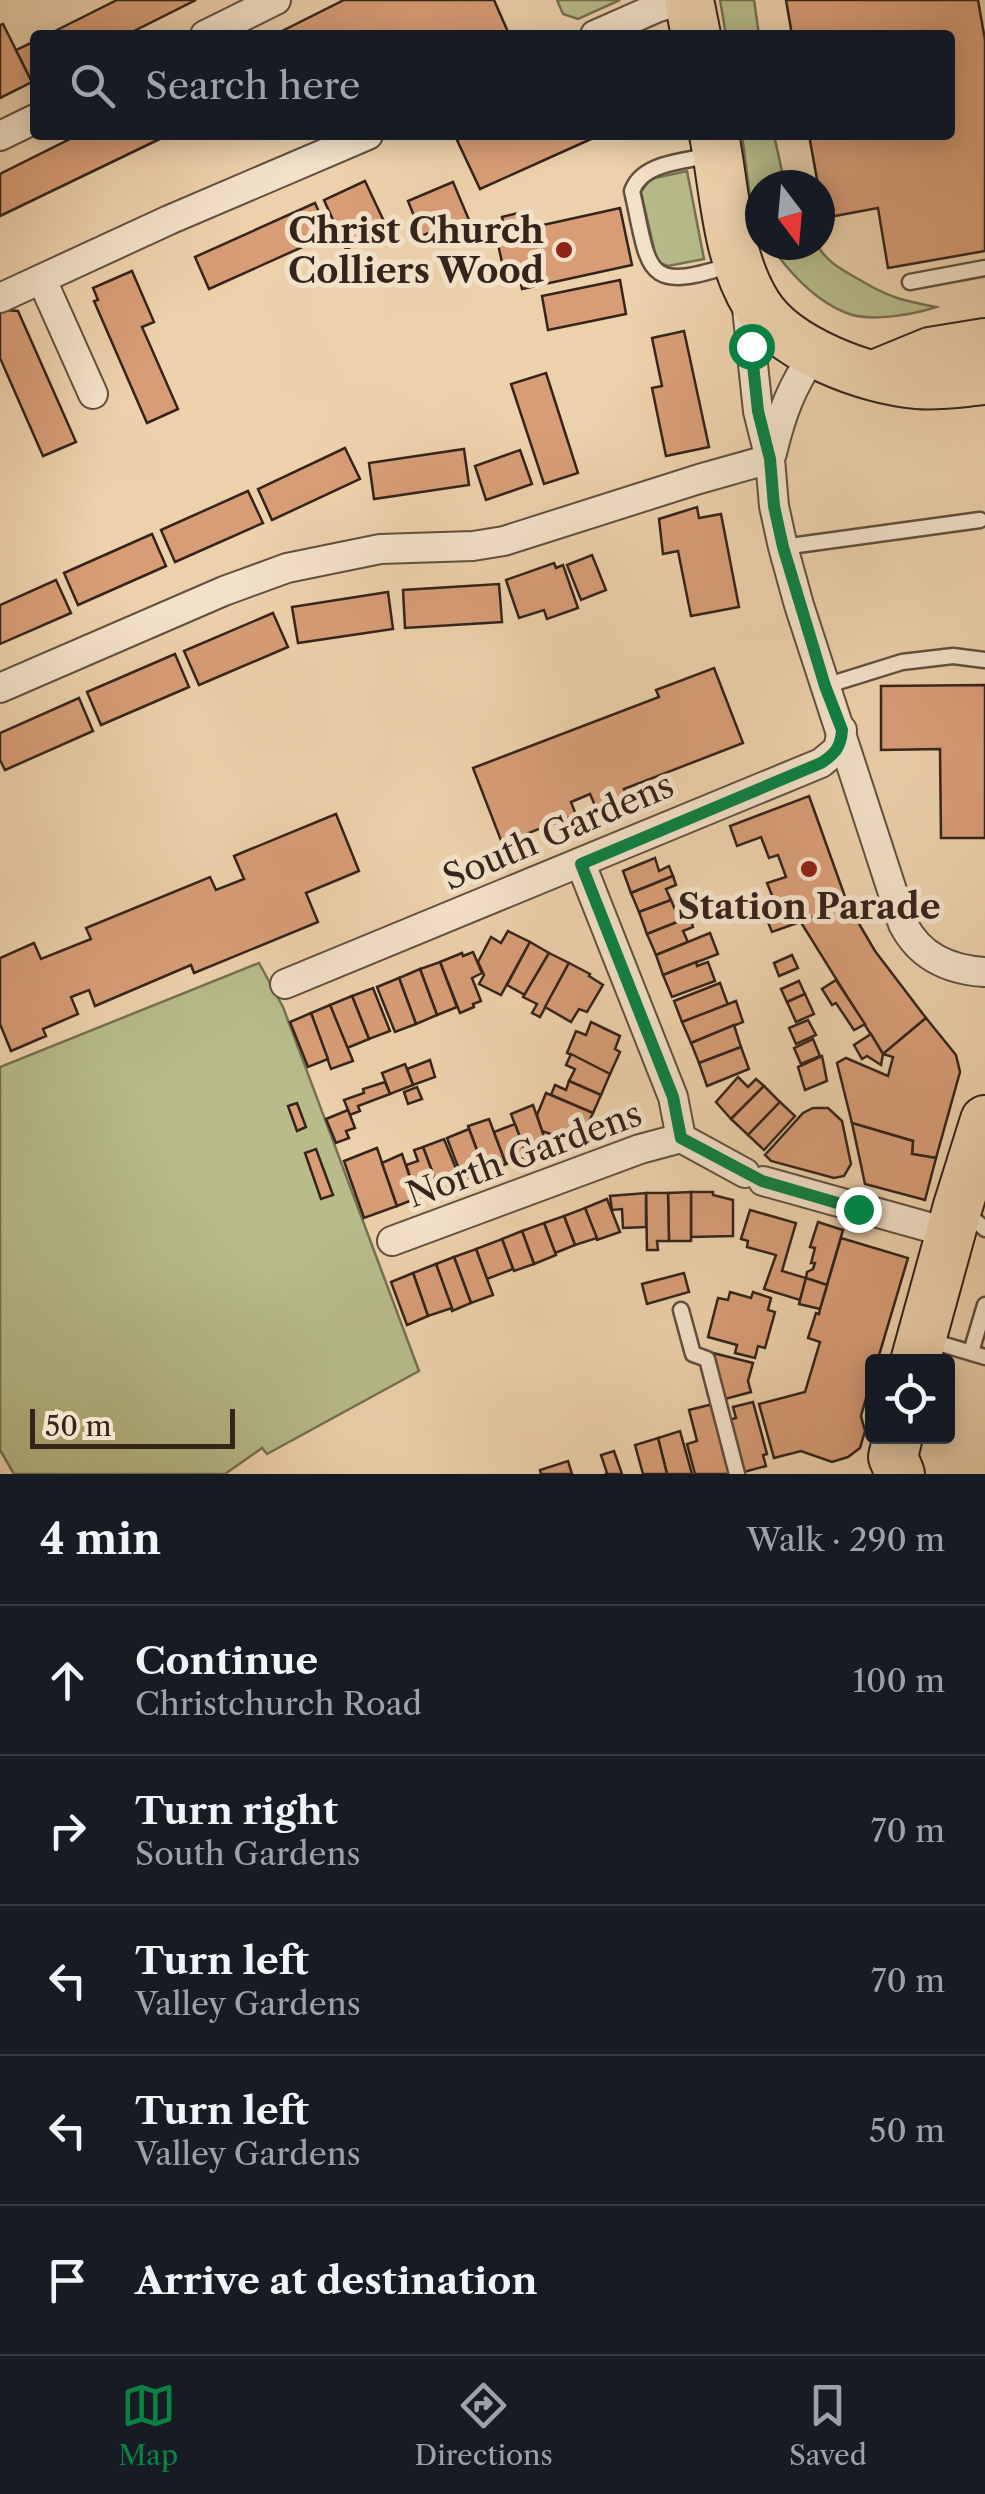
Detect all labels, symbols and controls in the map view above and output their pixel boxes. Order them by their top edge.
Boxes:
search box [30,30,955,140]
icon: search [65,58,120,113]
text: Search here [145,62,360,109]
north arrow [745,170,835,260]
place label: Christ Church Colliers Wood [288,209,544,292]
marker: Christ Church Colliers Wood [553,239,575,261]
route start [729,324,775,370]
street label: South Gardens [436,763,680,899]
marker: Station Parade [798,858,820,880]
place label: Station Parade [677,885,941,928]
street label: North Gardens [401,1092,647,1216]
route end [836,1187,882,1233]
map controls [865,1354,955,1444]
button: locate [865,1354,955,1444]
scale bar [30,1404,235,1448]
text: 50 m [45,1409,112,1443]
text: 4 min [40,1513,161,1565]
text: Walk · 290 m [747,1520,945,1559]
text: Continue [135,1637,318,1684]
icon: ahead [40,1653,95,1708]
text: 100 m [853,1661,945,1700]
text: Christchurch Road [135,1684,422,1723]
text: Turn right [135,1787,338,1834]
icon: right [40,1803,95,1858]
text: 70 m [871,1811,945,1850]
text: South Gardens [135,1834,360,1873]
text: Turn left [135,1937,309,1984]
icon: left [40,1953,95,2008]
text: 70 m [871,1961,945,2000]
text: Valley Gardens [135,1984,361,2023]
text: Turn left [135,2087,309,2134]
icon: left [40,2103,95,2158]
text: 50 m [869,2111,945,2150]
text: Valley Gardens [135,2134,361,2173]
icon: arrive [40,2253,95,2308]
text: Arrive at destination [135,2257,538,2304]
tab: Map [118,2378,178,2472]
tab: Directions [414,2378,553,2472]
tab: Saved [789,2378,867,2472]

